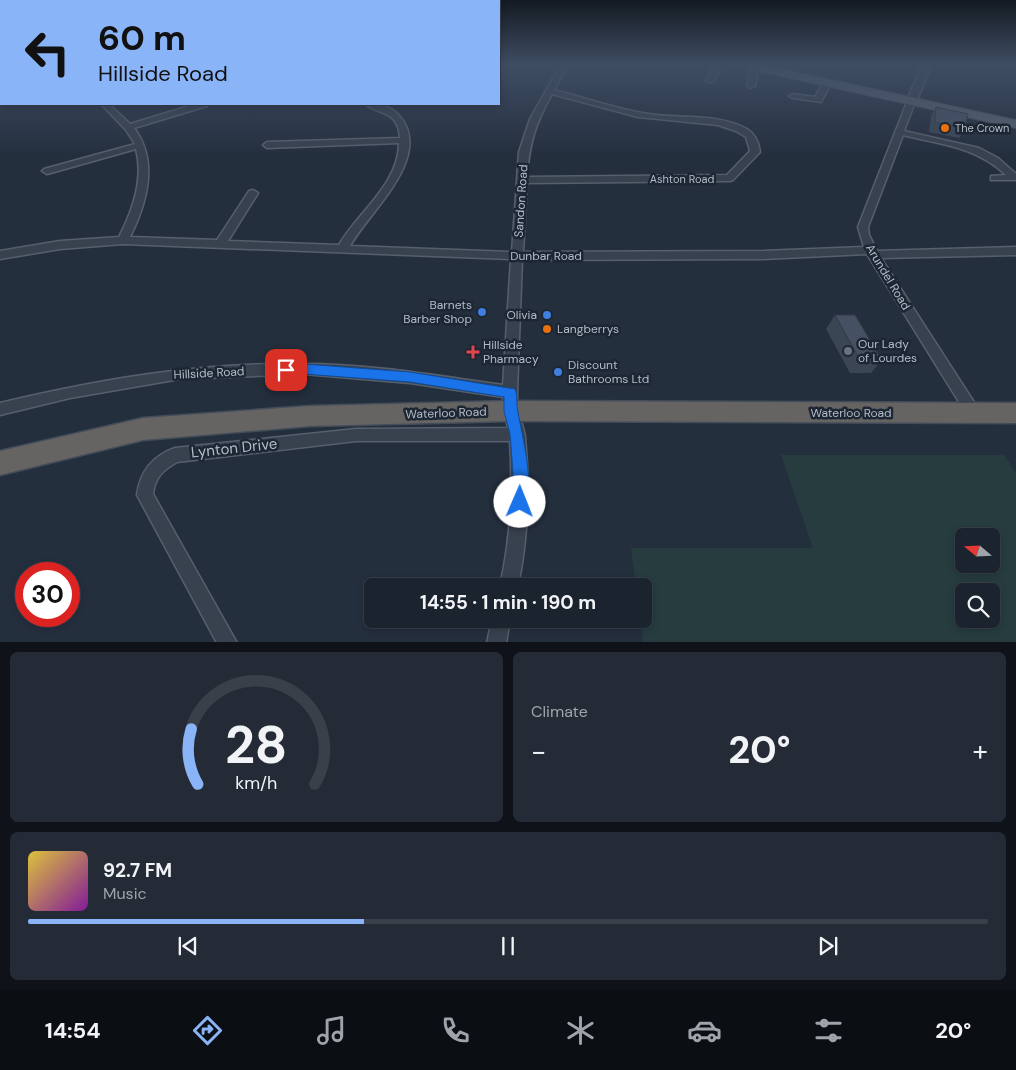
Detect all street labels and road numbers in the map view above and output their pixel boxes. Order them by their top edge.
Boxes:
street label: Sandon Road [510,164,532,238]
street label: Ashton Road [650,172,714,186]
street label: Arundel Road [862,241,914,313]
street label: Dunbar Road [510,248,582,264]
street label: Hillside Road [173,363,245,383]
street label: Waterloo Road [405,404,487,422]
street label: Waterloo Road [810,405,892,421]
street label: Lynton Drive [190,434,278,462]

